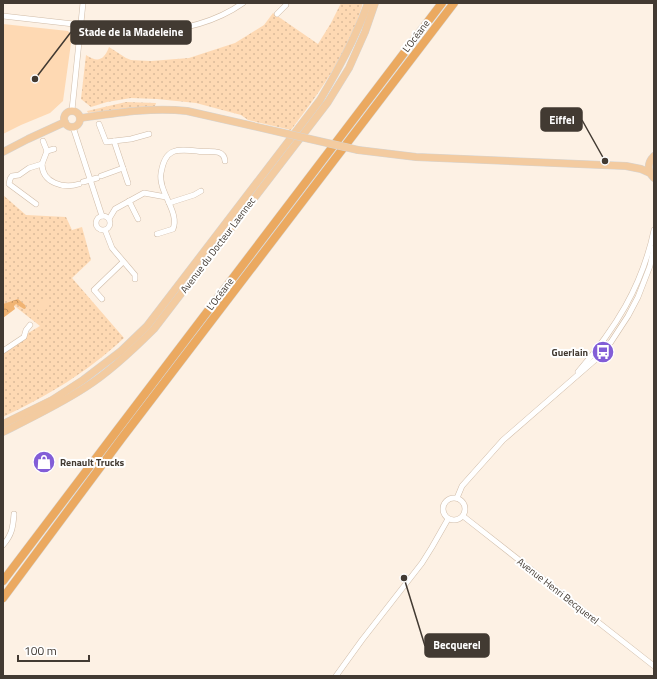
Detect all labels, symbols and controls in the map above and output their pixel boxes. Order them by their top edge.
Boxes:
street label: L’Océane [399,17,433,55]
callout: Stade de la Madeleine [71,21,191,44]
text: Stade de la Madeleine [79,24,184,40]
callout: Eiffel [541,108,582,131]
text: Eiffel [549,112,575,128]
street label: Avenue du Docteur Laennec [177,194,259,296]
street label: L’Océane [203,275,237,313]
bus stop icon: Guerlain [590,339,616,365]
place label: Guerlain [552,345,588,360]
shop icon: Renault Trucks [31,449,57,475]
place label: Renault Trucks [60,455,125,470]
street label: Avenue Henri Becquerel [514,554,602,628]
callout: Becquerel [425,634,489,657]
scale bar [18,637,89,663]
text: Becquerel [433,637,481,653]
text: 100 m [24,641,57,660]

